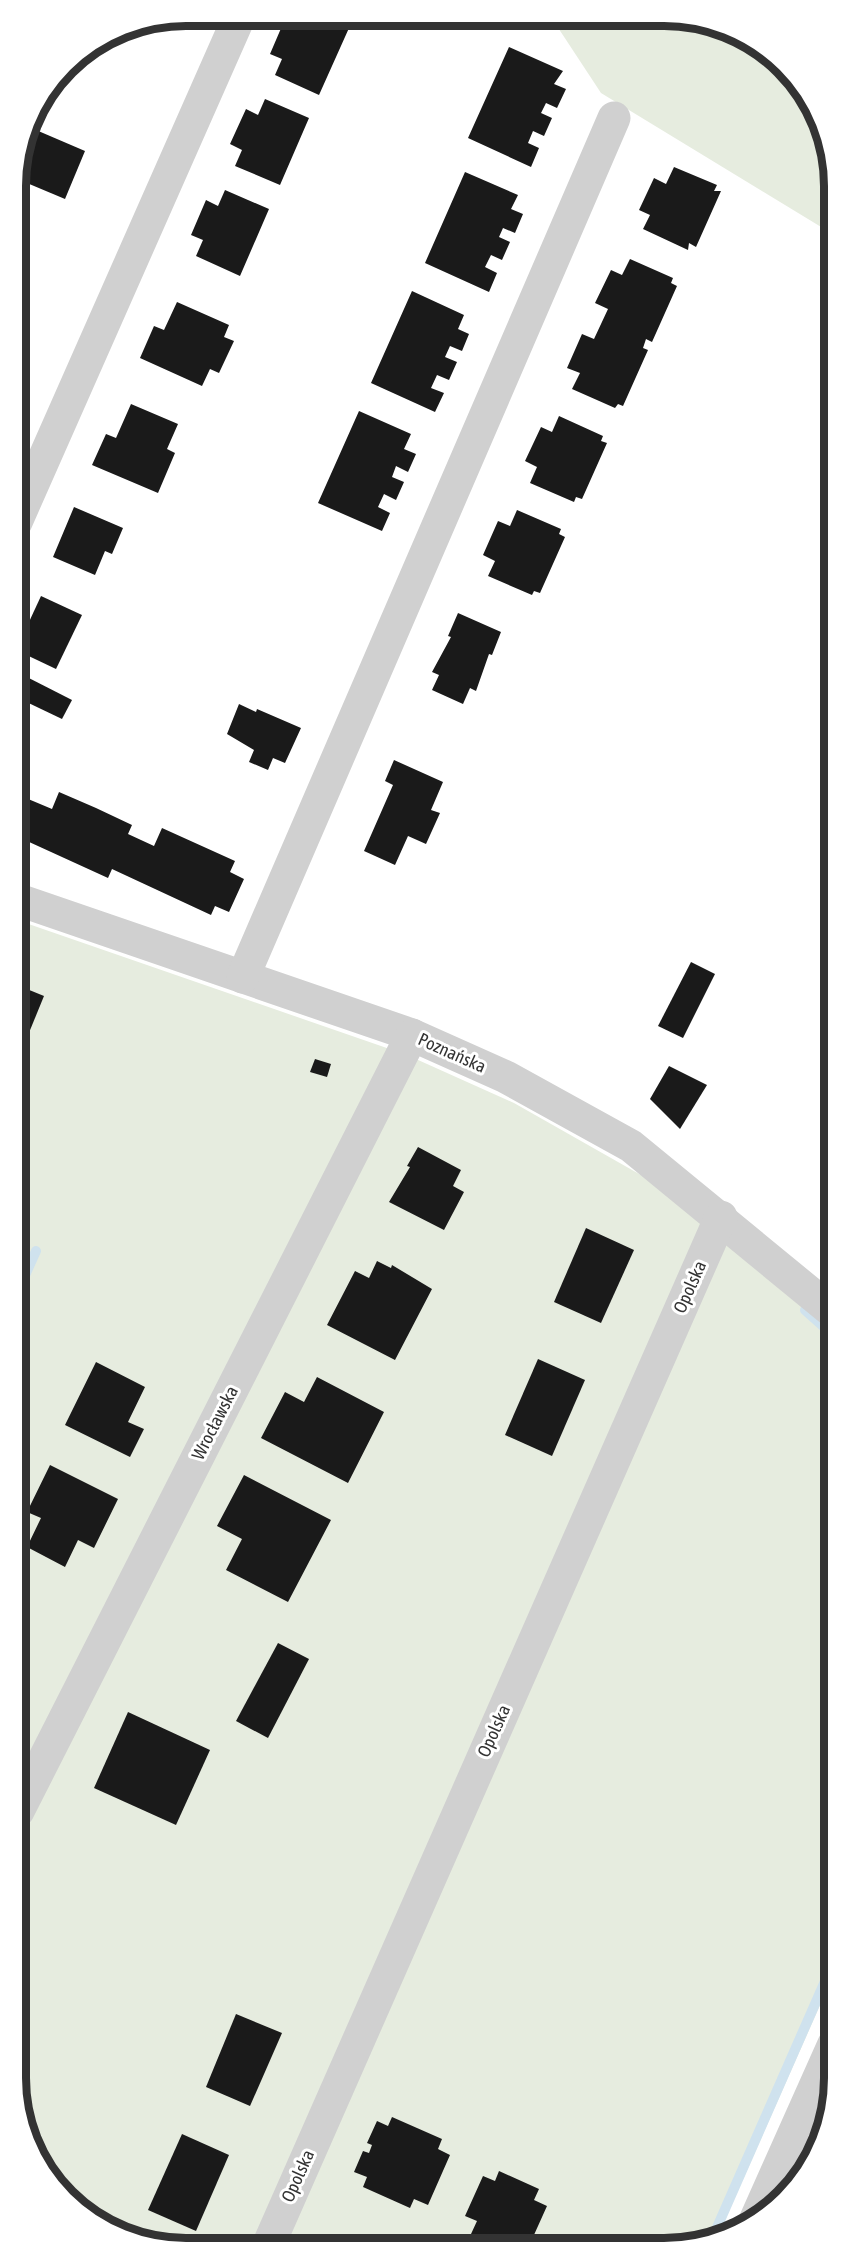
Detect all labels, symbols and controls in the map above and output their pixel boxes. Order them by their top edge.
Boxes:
street label: Poznańska [415,1028,489,1077]
street label: Opolska [669,1257,710,1316]
street label: Wrocławska [187,1382,242,1463]
street label: Opolska [473,1701,514,1760]
street label: Opolska [277,2146,318,2205]

